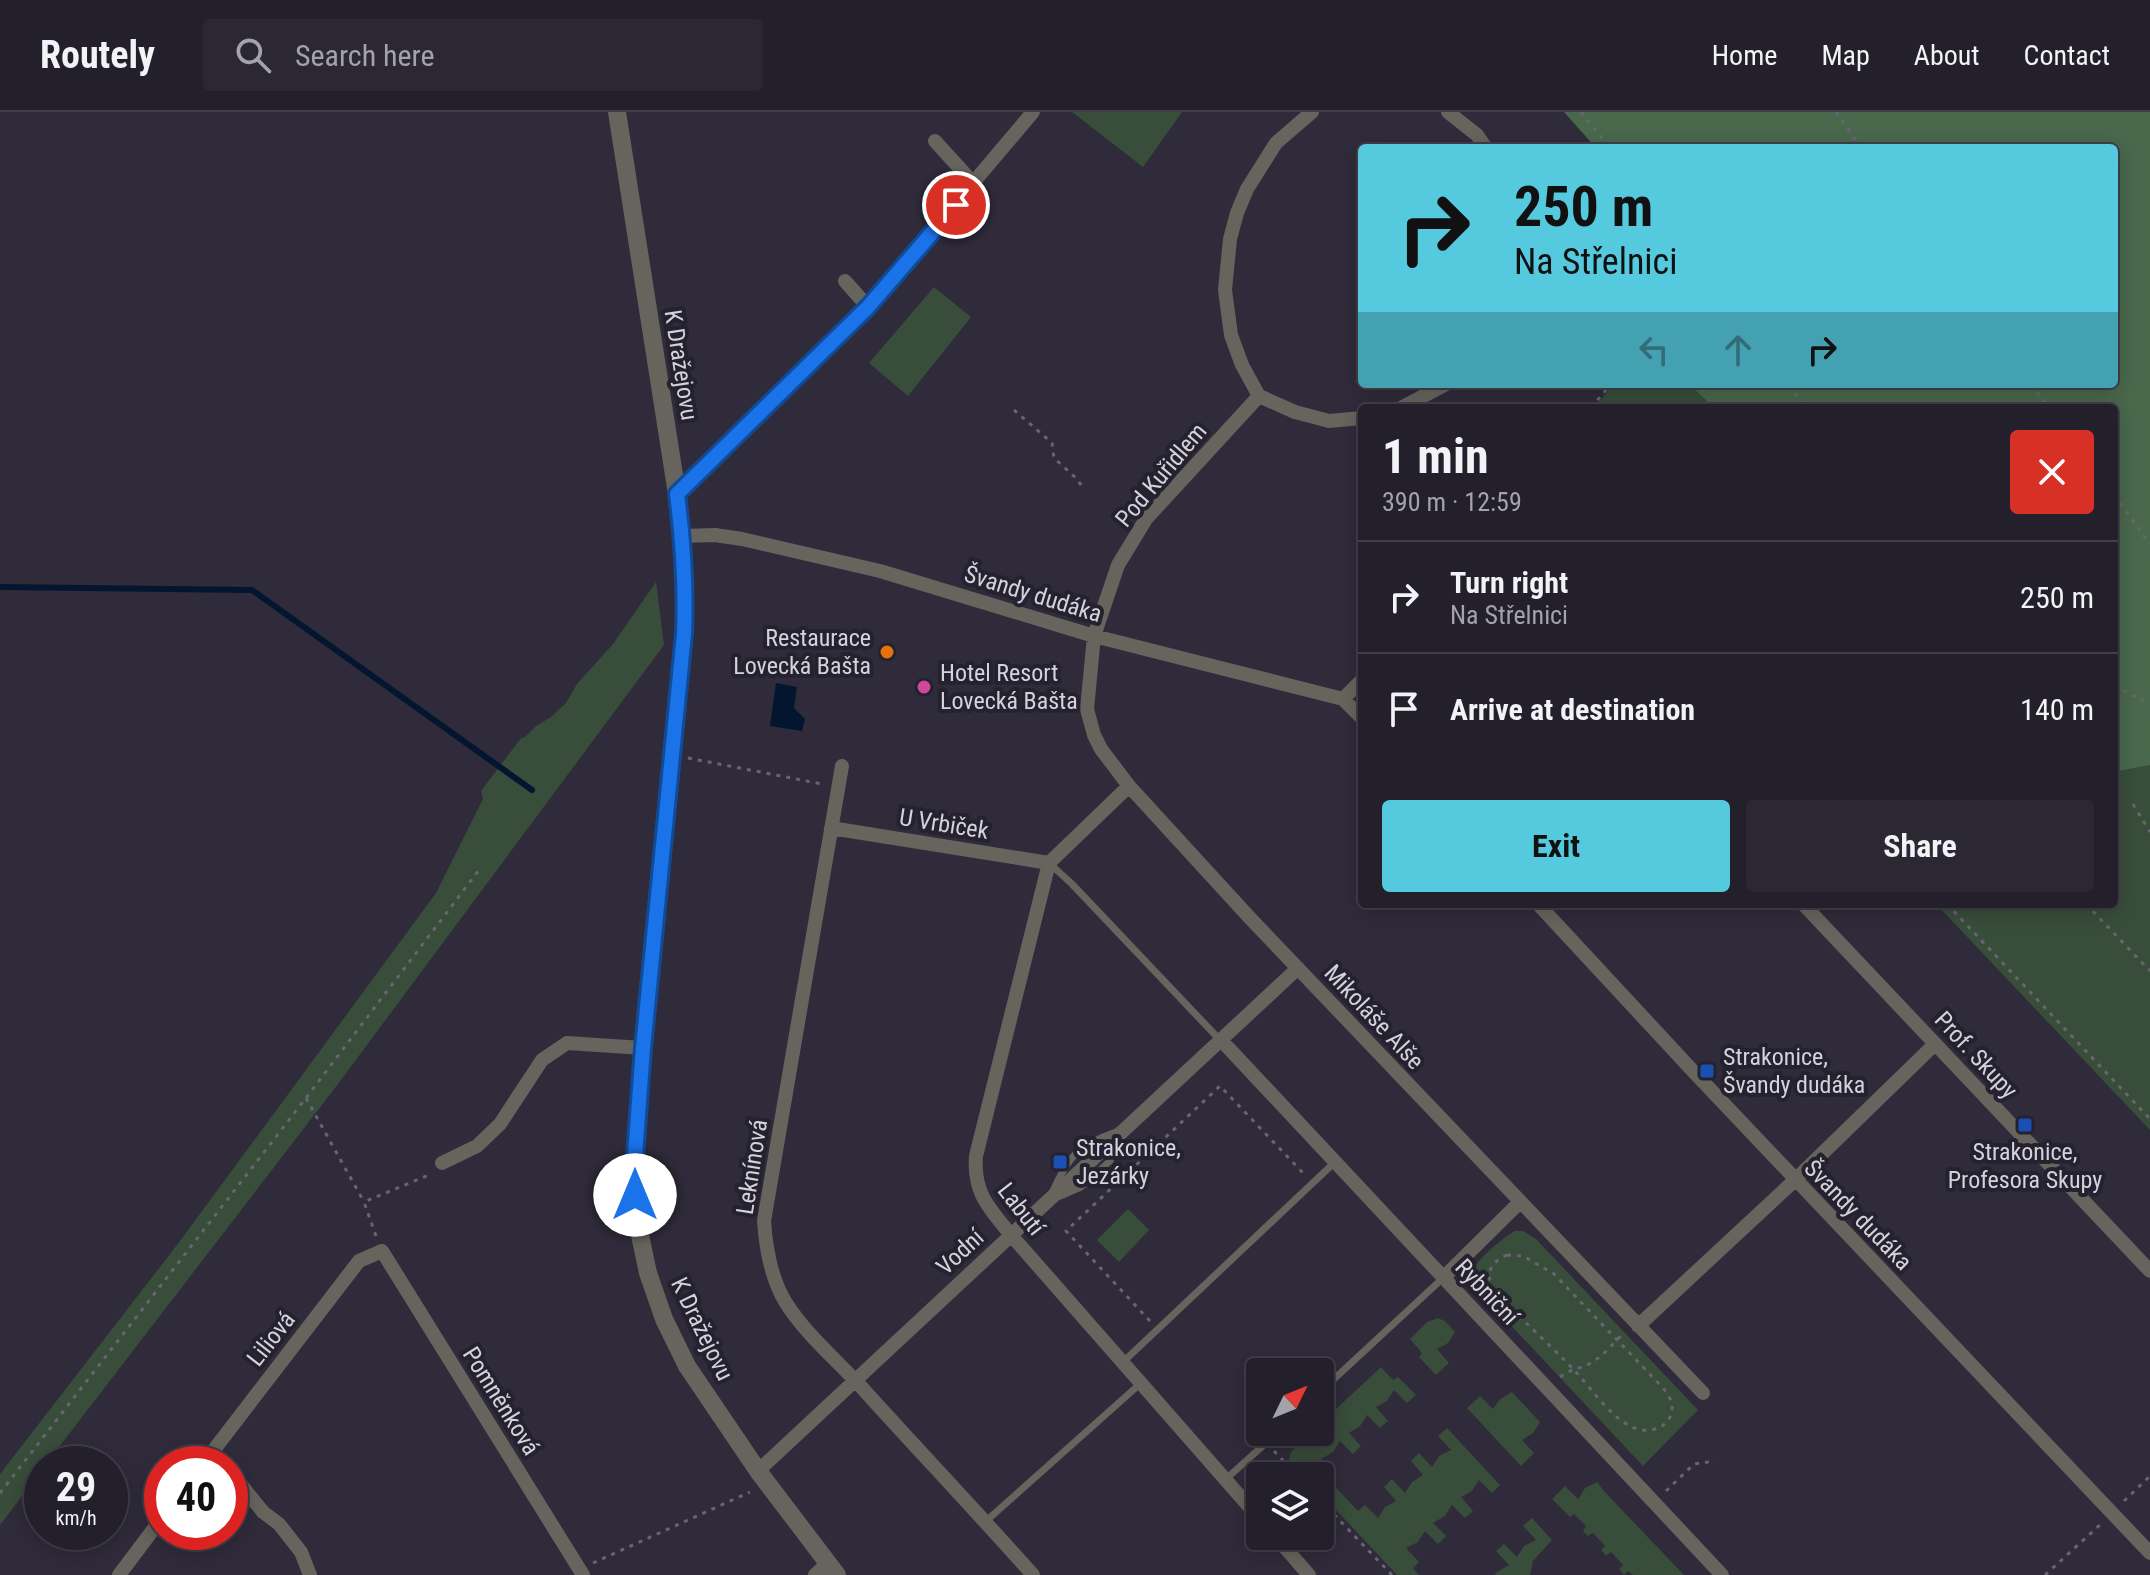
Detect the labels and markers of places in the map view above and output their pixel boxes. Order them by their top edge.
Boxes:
pin [922,171,990,239]
place label: Restaurace Lovecká Bašta [733,624,871,680]
marker: Restaurace Lovecká Bašta [878,643,896,661]
place label: Hotel Resort Lovecká Bašta [940,659,1078,715]
marker: Hotel Resort Lovecká Bašta [915,678,933,696]
place label: Strakonice, Švandy dudáka [1723,1043,1865,1099]
marker: Strakonice, Švandy dudáka [1698,1062,1716,1080]
marker: Strakonice, Profesora Skupy [2016,1116,2034,1134]
place label: Strakonice, Jezárky [1076,1134,1181,1190]
place label: Strakonice, Profesora Skupy [1948,1138,2102,1194]
marker: Strakonice, Jezárky [1051,1153,1069,1171]

